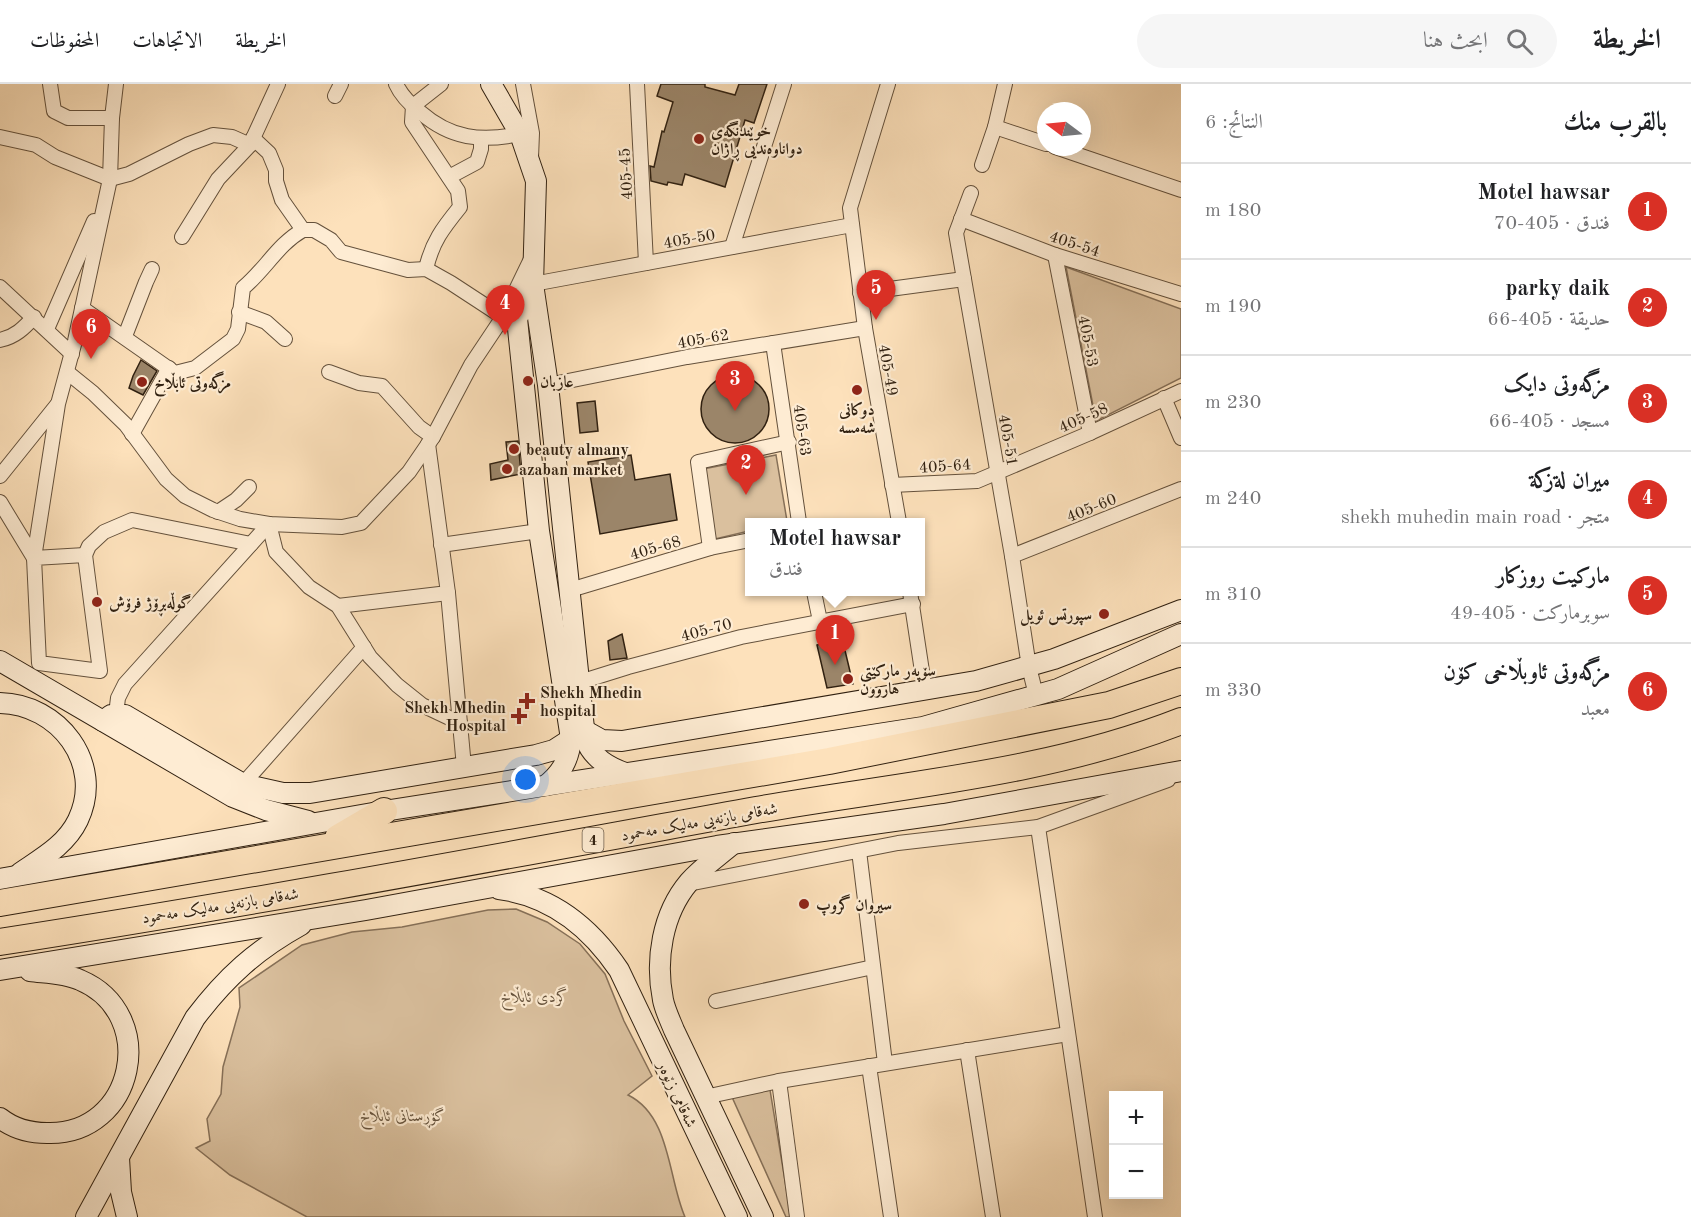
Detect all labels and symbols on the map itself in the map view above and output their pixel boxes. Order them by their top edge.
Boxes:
north arrow [1037,102,1091,156]
place label: خوێندنگەی دواناوەندیی ڕاژان [711,120,803,162]
marker: خوێندنگەی دواناوەندیی ڕاژان [692,132,706,146]
street label: 405-45 [618,147,636,200]
street label: 405-50 [662,228,717,252]
street label: 405-54 [1047,229,1102,261]
pin: 5 [856,270,896,320]
pin: 4 [486,286,524,335]
pin: 6 [72,310,110,359]
street label: 405-53 [1074,314,1100,369]
street label: 405-62 [676,328,731,352]
street label: 405-49 [875,343,899,398]
pin: 3 [716,362,754,411]
place label: مزگەوتی ئابڵاخ [154,371,231,397]
marker: عازبان [521,374,535,388]
place label: عازبان [540,374,573,391]
marker: مزگەوتی ئابڵاخ [135,375,149,389]
marker: دوکانی شەمسە [850,383,864,397]
place label: دوکانی شەمسە [838,401,875,437]
street label: 405-58 [1057,401,1111,437]
street label: 405-63 [789,403,813,457]
street label: 405-51 [995,413,1019,468]
marker: beauty almany [507,442,521,456]
place label: beauty almany [526,443,629,459]
pin: 2 [726,446,766,495]
street label: 405-64 [918,457,972,477]
marker: azaban market [500,462,514,476]
place label: azaban market [519,463,623,479]
street label: 405-60 [1064,492,1119,526]
street label: 405-68 [628,534,683,564]
place label: گوڵەبڕۆژ فرۆش [109,592,191,617]
marker: گوڵەبڕۆژ فرۆش [90,595,104,609]
marker: سپورتس ئويل [1097,607,1111,621]
place label: سپورتس ئويل [1020,608,1092,626]
street label: 405-70 [679,616,734,645]
pin: 1 [816,616,854,665]
place label: سۆپەر ماركێتی هاروون [860,663,936,698]
marker: سۆپەر ماركێتی هاروون [841,672,855,686]
place label: Shekh Mhedin hospital [540,686,642,720]
marker: Shekh Mhedin hospital [518,692,536,710]
place label: Shekh Mhedin Hospital [404,701,506,735]
marker: Shekh Mhedin Hospital [510,707,528,725]
your location [511,765,540,794]
street label: شەقامی بازنەیی مەلیک مەحمود [620,799,779,846]
road number: 4 [582,828,604,852]
street label: شەقامی بازنەیی مەلیک مەحمود [140,885,300,928]
place label: سیروان گروپ [816,894,892,916]
marker: سیروان گروپ [797,897,811,911]
park label: گردی ئابڵاخ [501,986,569,1011]
street label: شەقامی زێوەر [652,1057,698,1131]
park label: گۆڕستانی ئابڵاخ [360,1105,446,1130]

